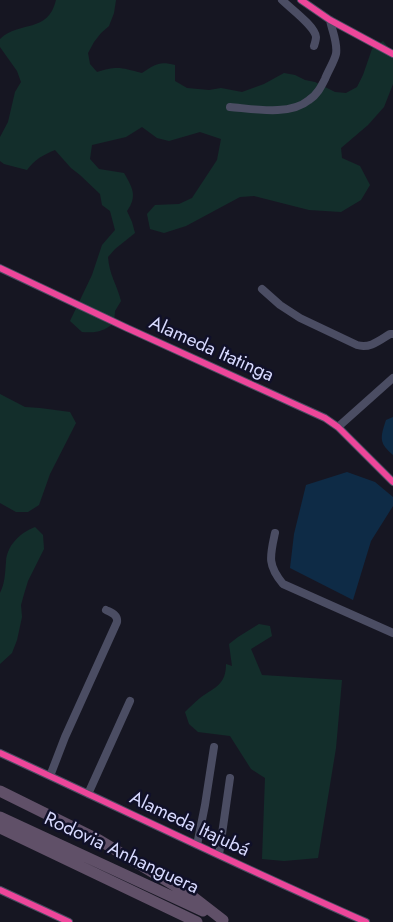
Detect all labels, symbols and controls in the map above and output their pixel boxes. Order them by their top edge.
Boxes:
street label: Alameda Itatinga [145,312,277,388]
street label: Alameda Itajubá [126,787,252,863]
street label: Rodovia Anhanguera [40,808,202,900]

